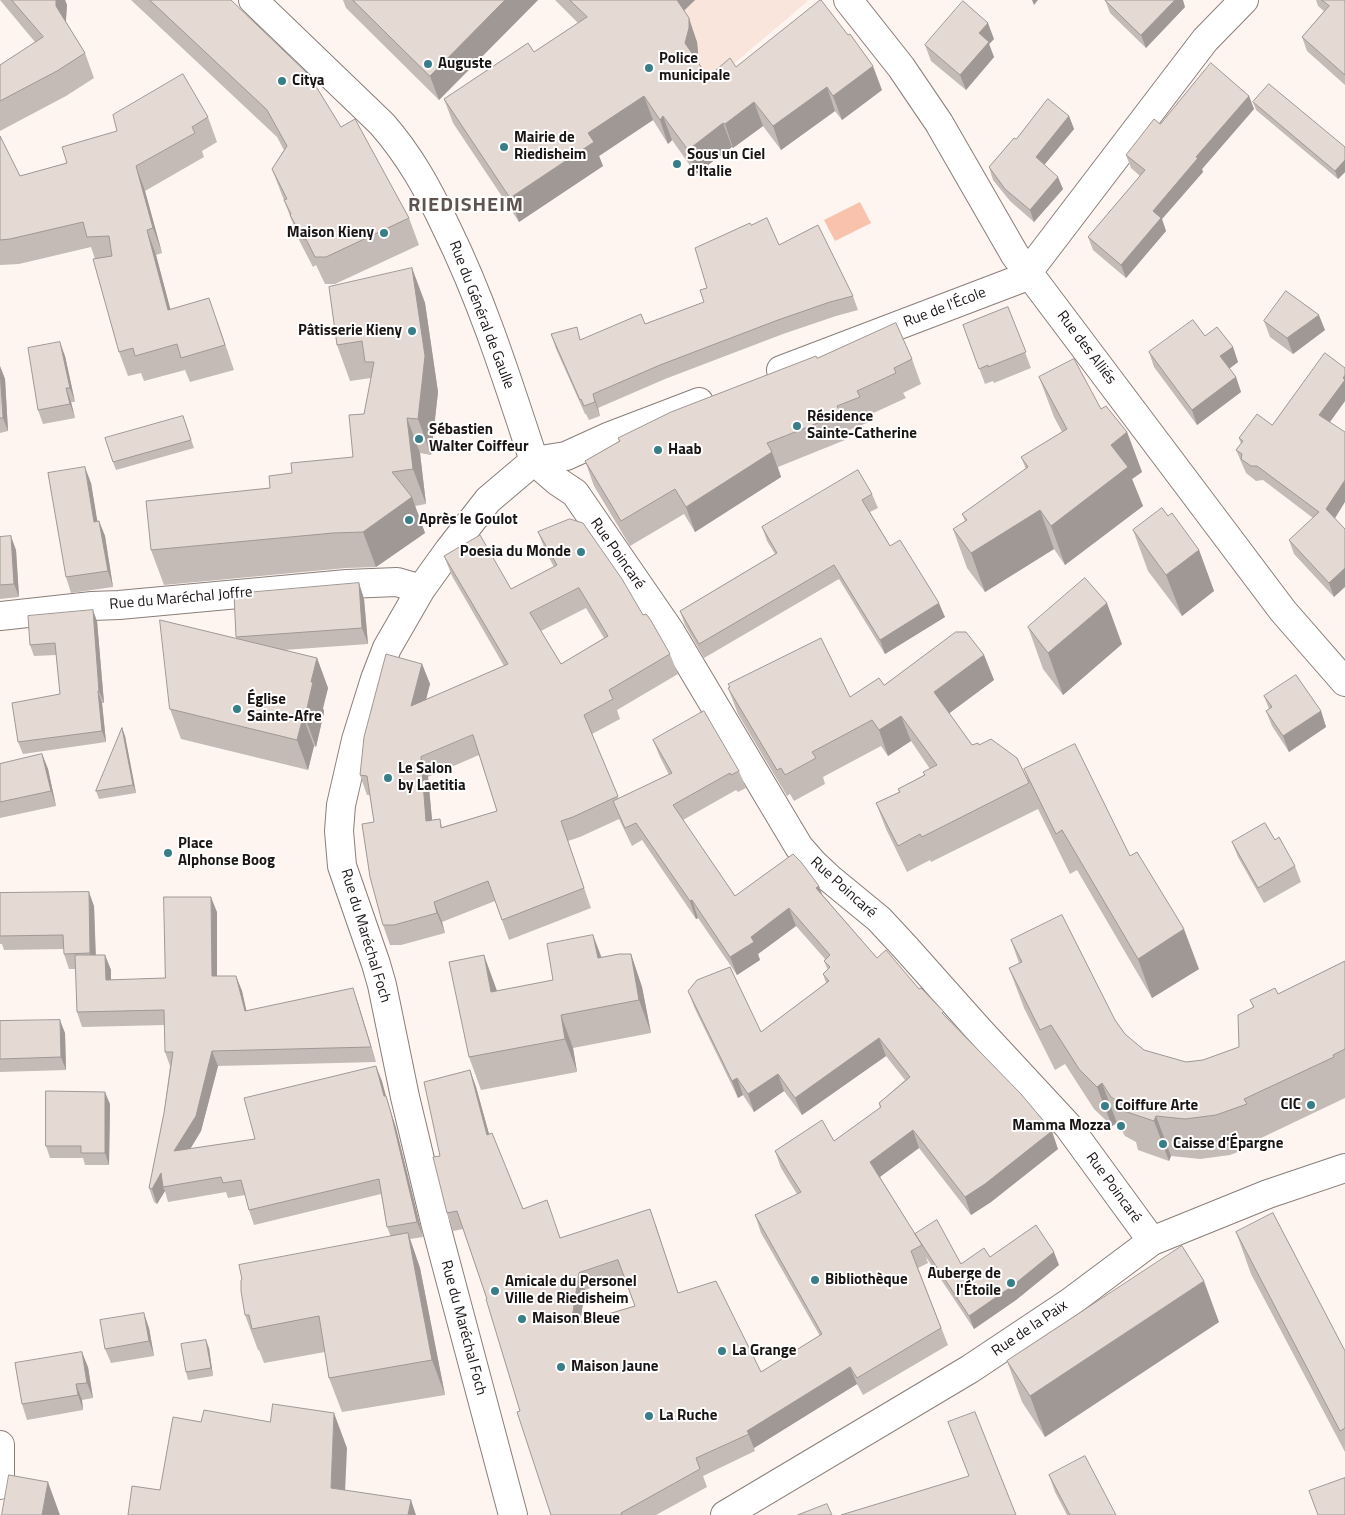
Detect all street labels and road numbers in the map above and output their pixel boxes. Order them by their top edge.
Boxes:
street label: Rue du Général de Gaulle [444,238,518,392]
street label: Rue de l'École [901,284,989,332]
street label: Rue des Alliés [1052,308,1120,388]
street label: Rue Poincaré [586,515,648,593]
street label: Rue du Maréchal Joffre [109,584,253,614]
street label: Rue Poincaré [806,854,880,922]
street label: Rue du Maréchal Foch [336,867,394,1005]
street label: Rue Poincaré [1081,1149,1145,1227]
street label: Rue du Maréchal Foch [436,1259,490,1397]
street label: Rue de la Paix [989,1297,1071,1361]

